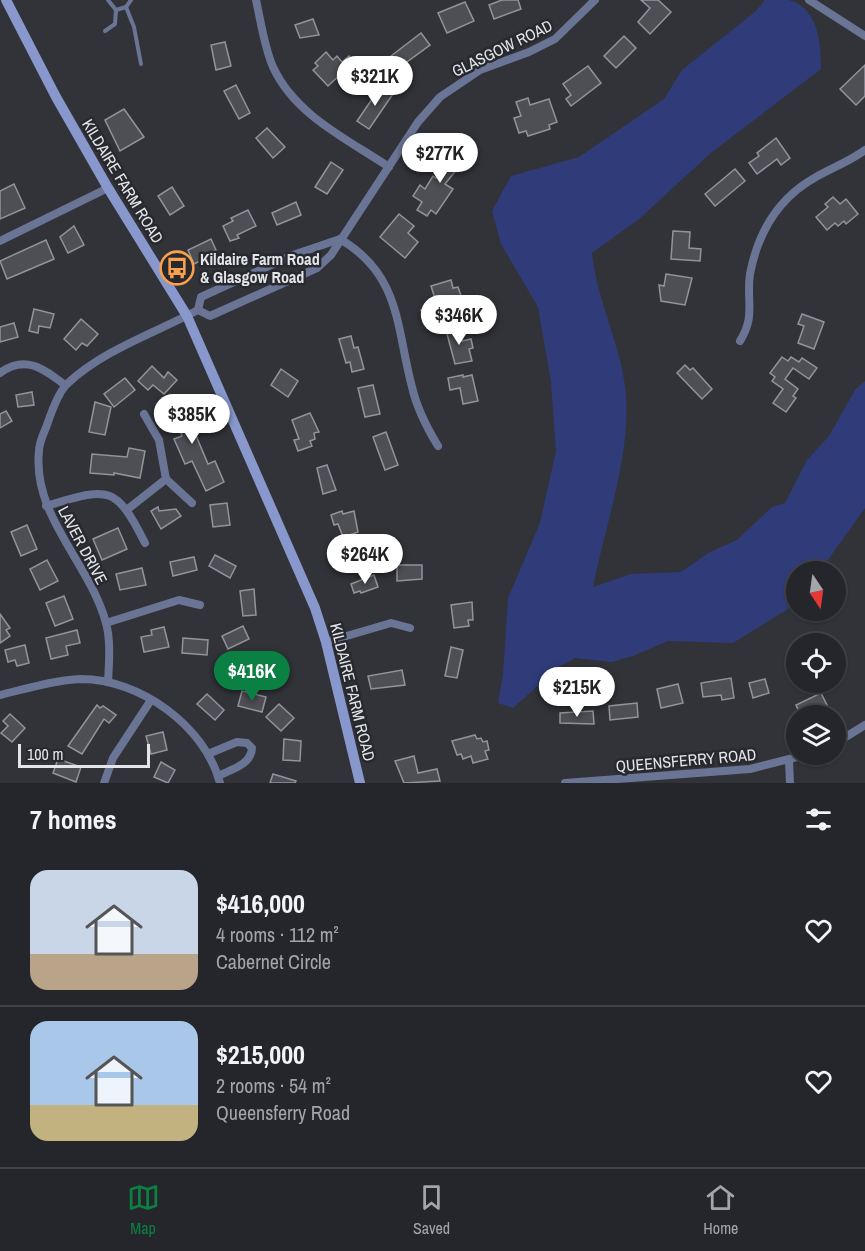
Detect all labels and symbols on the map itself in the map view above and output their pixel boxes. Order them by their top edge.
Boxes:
street label: GLASGOW ROAD [448,14,556,82]
pin: $321K [333,56,417,107]
street label: KILDAIRE FARM ROAD [77,115,169,247]
pin: $277K [398,133,482,184]
place label: Kildaire Farm Road & Glasgow Road [200,248,320,288]
bus stop icon: Kildaire Farm Road & Glasgow Road [159,250,195,286]
pin: $346K [417,295,501,346]
pin: $385K [150,394,234,445]
street label: LAVER DRIVE [53,502,113,588]
pin: $264K [323,534,407,585]
north arrow [786,561,846,621]
street label: KILDAIRE FARM ROAD [325,621,381,763]
pin: $416K [210,651,294,702]
pin: $215K [535,667,619,718]
scale bar [18,741,150,768]
street label: QUEENSFERRY ROAD [615,743,757,777]

